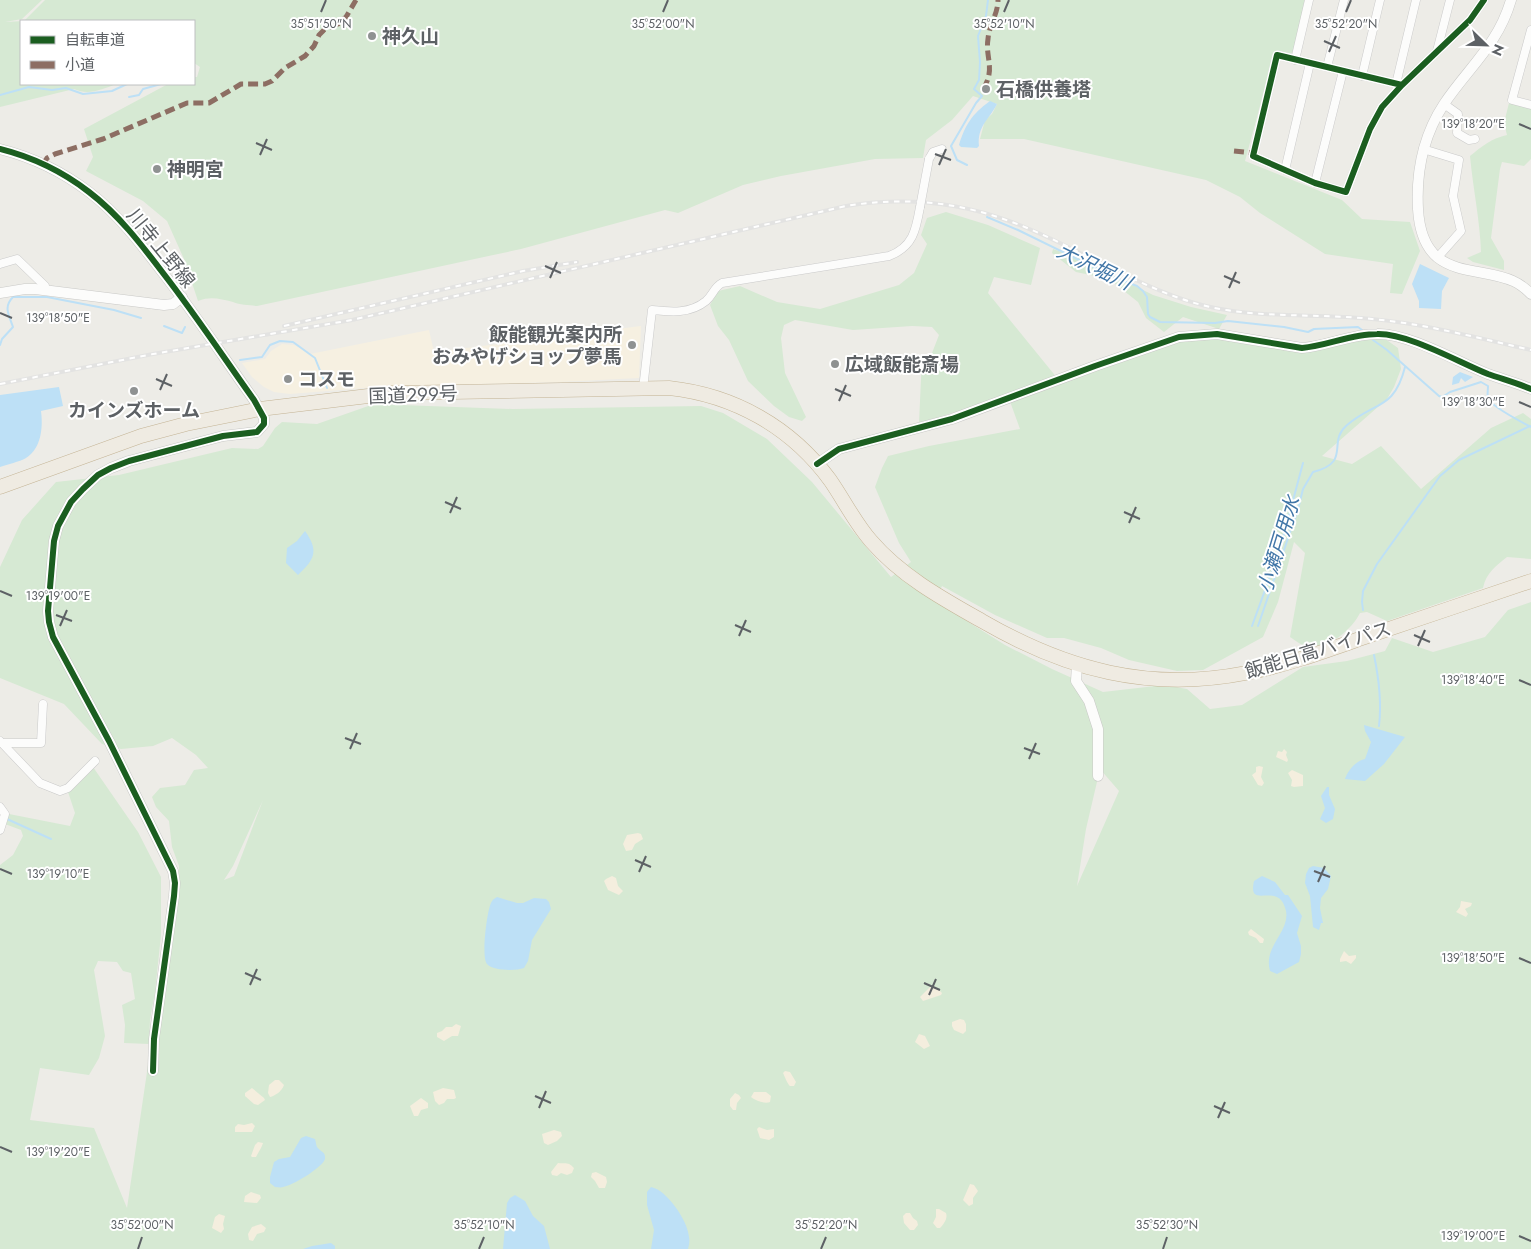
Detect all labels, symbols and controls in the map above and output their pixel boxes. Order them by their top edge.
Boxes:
text: 35°51'50"N [290,15,352,33]
text: 35°52'00"N [632,15,694,33]
text: 35°52'10"N [973,15,1035,33]
text: 35°52'20"N [1315,15,1377,33]
legend [20,20,195,85]
north arrow [1461,20,1511,70]
place label: 神久山 [382,23,439,50]
text: 自転車道 [65,29,125,51]
marker: 神久山 [366,30,378,42]
text: N [1487,41,1509,59]
text: 小道 [65,54,95,76]
place label: 石橋供養塔 [996,76,1091,103]
marker: 石橋供養塔 [980,83,992,95]
text: 139°18'20"E [1441,115,1505,133]
place label: 神明宮 [167,156,224,183]
marker: 神明宮 [151,163,163,175]
street label: 川寺上野線 [121,203,201,293]
water label: 大沢堀川 [1052,236,1138,298]
text: 139°18'50"E [26,309,90,327]
place label: 飯能観光案内所 おみやげショップ夢馬 [432,321,622,370]
marker: 飯能観光案内所 おみやげショップ夢馬 [626,339,638,351]
place label: 広域飯能斎場 [845,351,959,378]
marker: 広域飯能斎場 [829,358,841,370]
place label: コスモ [298,366,355,393]
marker: コスモ [282,373,294,385]
street label: 国道299号 [368,380,458,410]
marker: カインズホーム [128,385,140,397]
text: 139°18'30"E [1441,393,1505,411]
place label: カインズホーム [68,397,200,424]
water label: 小瀬戸用水 [1251,491,1308,597]
text: 139°19'00"E [26,587,90,605]
street label: 飯能日高バイパス [1242,615,1394,685]
text: 139°18'40"E [1441,671,1505,689]
text: 139°19'10"E [27,865,89,883]
text: 139°18'50"E [1441,949,1505,967]
text: 139°19'20"E [26,1143,90,1161]
text: 35°52'00"N [111,1216,173,1234]
text: 35°52'10"N [453,1216,515,1234]
text: 35°52'20"N [795,1216,857,1234]
text: 35°52'30"N [1136,1216,1198,1234]
text: 139°19'00"E [1441,1227,1505,1245]

